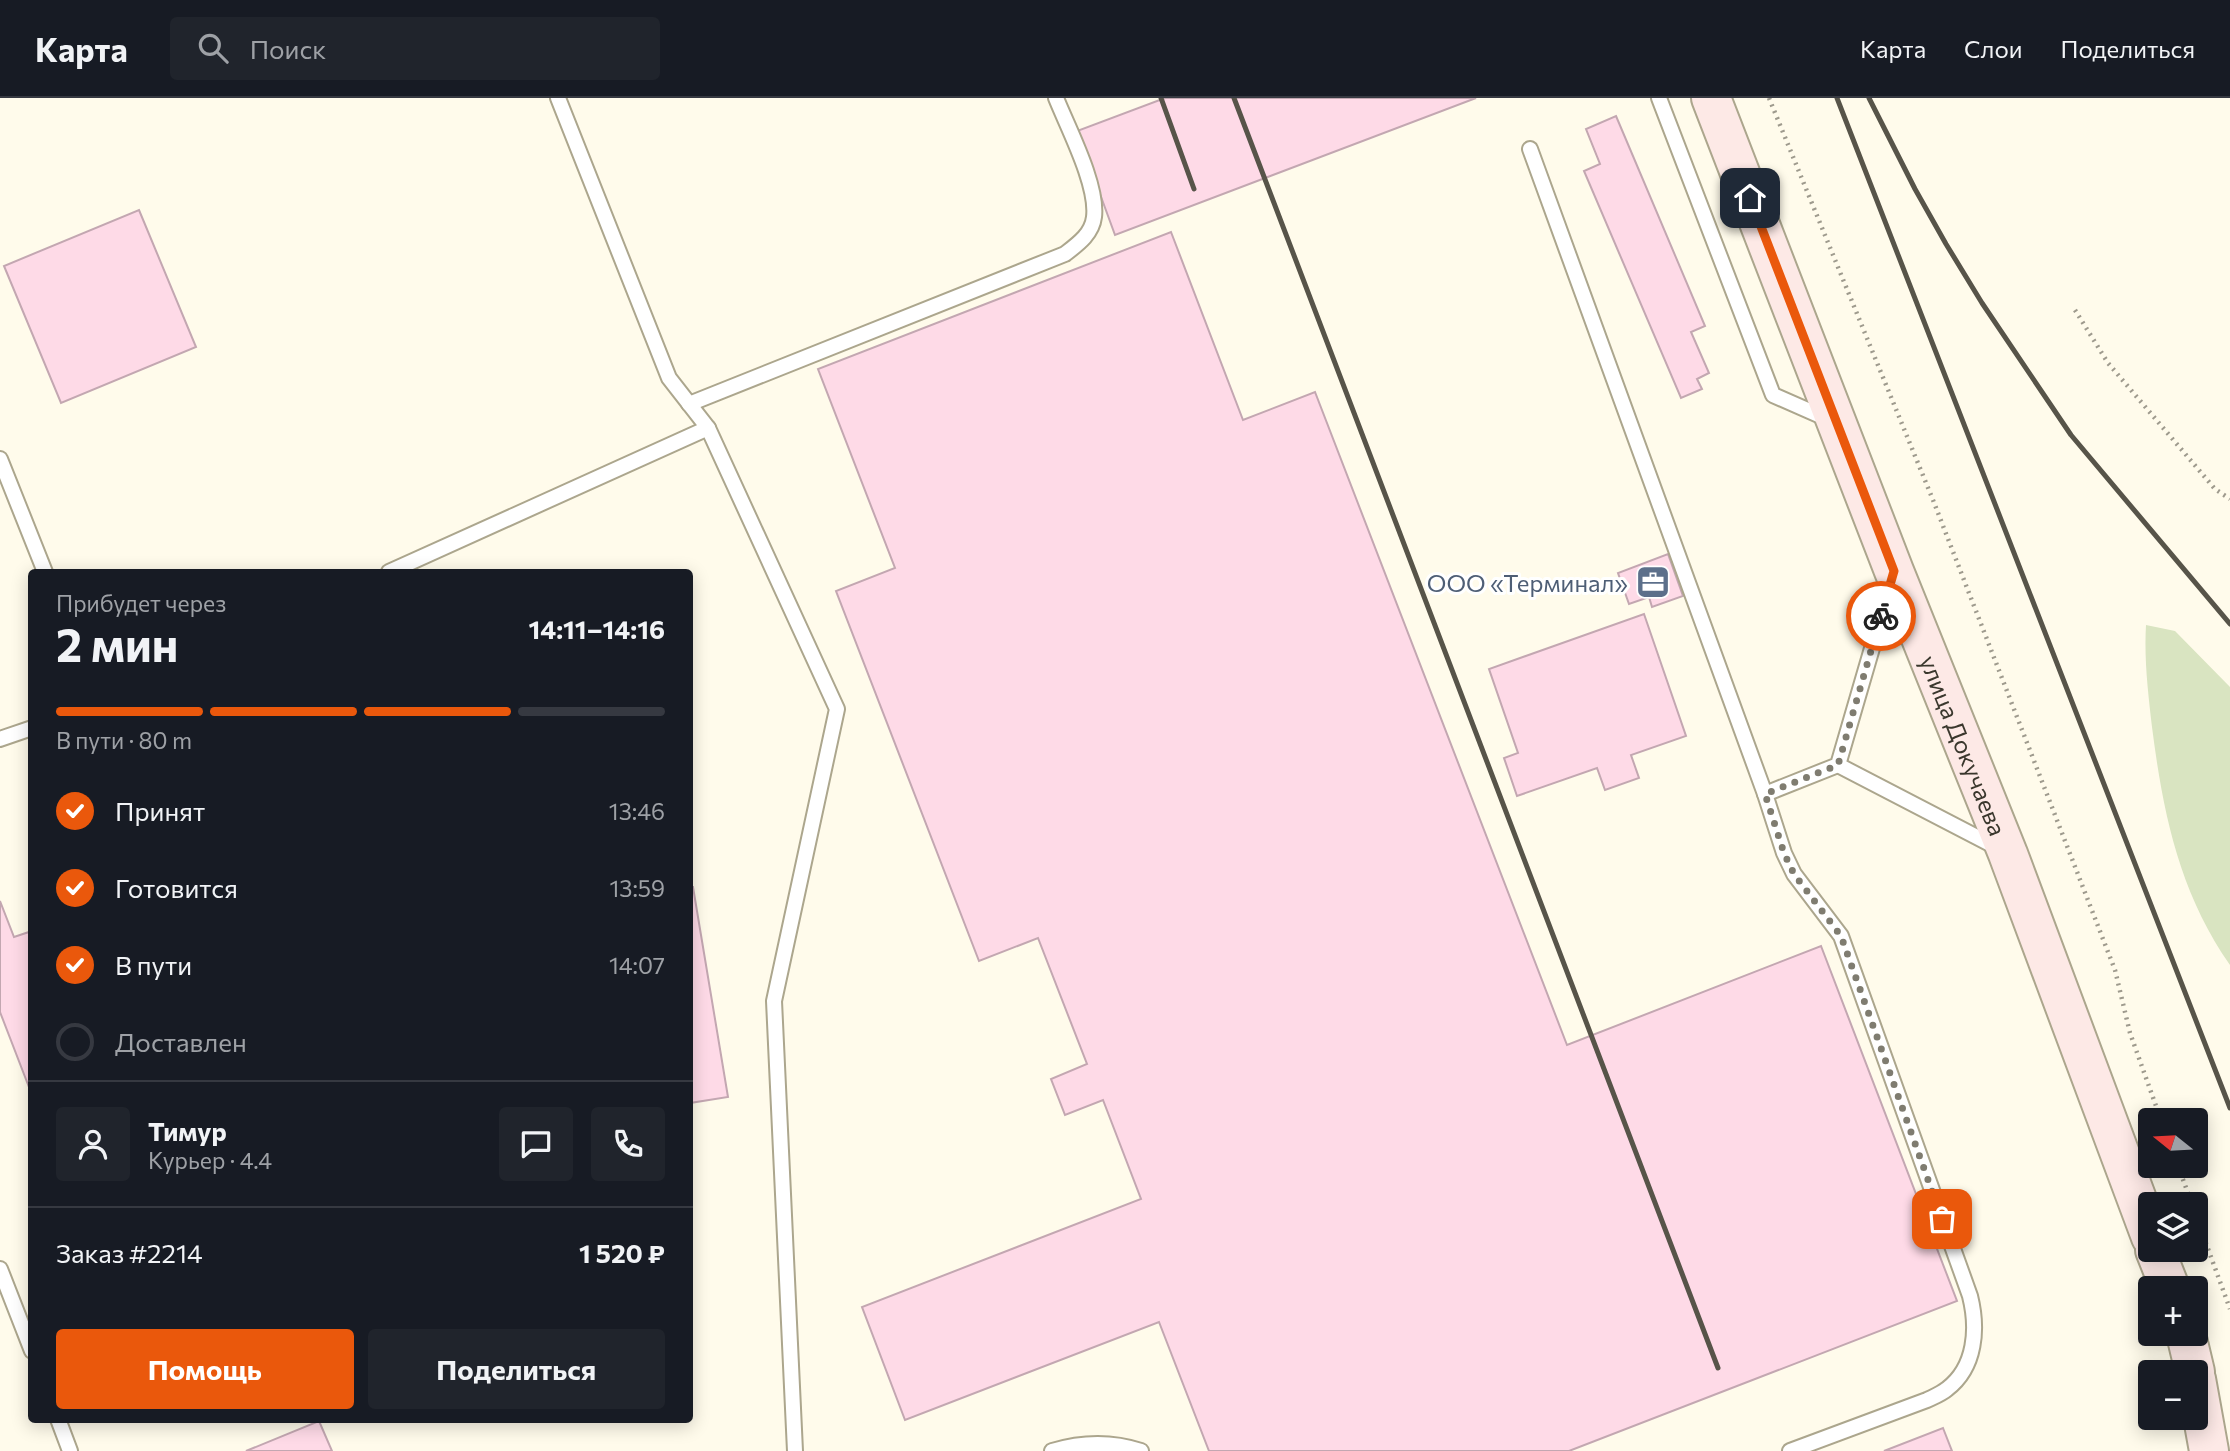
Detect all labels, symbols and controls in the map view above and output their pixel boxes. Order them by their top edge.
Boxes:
search box [170,17,660,80]
text: Карта [35,28,128,69]
icon: search [194,29,232,67]
text: Поиск [250,33,326,64]
text: Карта [1860,34,1926,63]
text: Слои [1964,34,2022,63]
text: Поделиться [2060,34,2195,63]
pin [1720,168,1780,228]
icon: home [1731,179,1769,217]
office icon: ООО «Терминал» [1634,563,1672,601]
place label: ООО «Терминал» [1427,568,1628,597]
courier [1846,581,1916,651]
text: Прибудет через [56,589,226,617]
icon: bike [1862,597,1900,635]
text: 14:11–14:16 [529,613,665,644]
text: 2 мин [56,615,178,671]
street label: улица Докучаева [1915,651,2013,840]
text: В пути · 80 m [56,726,192,754]
icon: check [56,792,94,830]
text: Принят [115,795,205,826]
text: 13:46 [609,797,665,825]
icon: check [56,869,94,907]
text: Готовится [115,872,238,903]
text: 13:59 [609,874,665,902]
icon: check [56,946,94,984]
text: В пути [115,949,192,980]
text: 14:07 [609,951,665,979]
text: Доставлен [115,1026,247,1057]
button: person [56,1107,130,1181]
button: chat [499,1107,573,1181]
button: phone [591,1107,665,1181]
north arrow [2138,1108,2208,1178]
map controls [2138,1108,2208,1430]
text: Тимур [148,1115,227,1146]
text: Курьер · 4.4 [148,1146,272,1174]
pin [1912,1189,1972,1249]
button: layers [2138,1192,2208,1262]
icon: bag [1923,1200,1961,1238]
text: Заказ #2214 [56,1237,203,1268]
text: 1 520 ₽ [579,1237,665,1268]
button: + [2138,1276,2208,1346]
button: Помощь [56,1329,354,1409]
button: Поделиться [368,1329,665,1409]
button: − [2138,1360,2208,1430]

